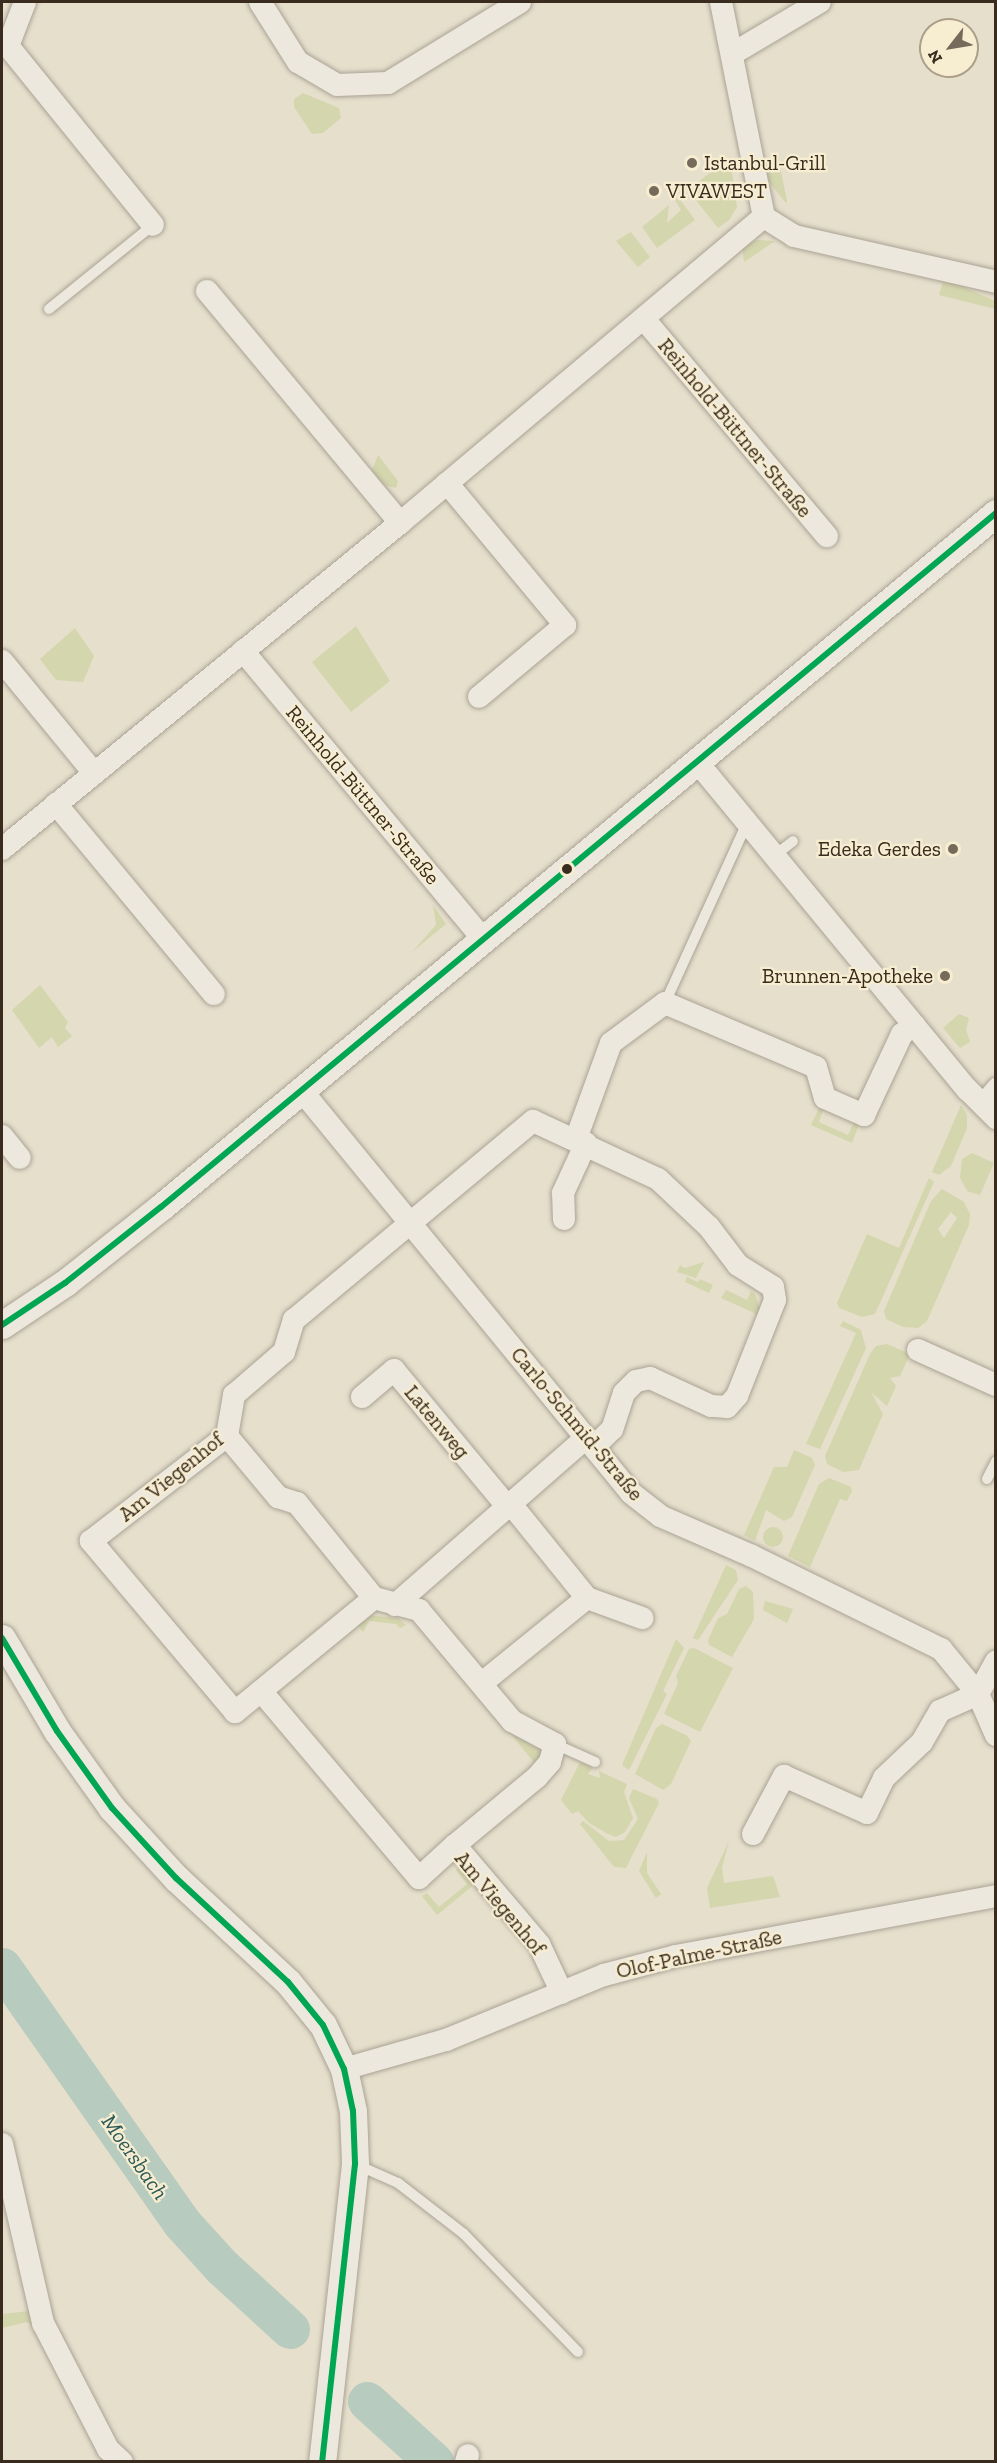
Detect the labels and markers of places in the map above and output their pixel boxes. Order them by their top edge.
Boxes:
place label: Istanbul-Grill [704,150,826,176]
marker: Istanbul-Grill [685,156,699,170]
place label: VIVAWEST [666,178,767,204]
marker: VIVAWEST [647,184,661,198]
place label: Edeka Gerdes [818,836,941,862]
marker: Edeka Gerdes [946,842,960,856]
unlabelled marker [561,863,573,875]
place label: Brunnen-Apotheke [762,963,933,989]
marker: Brunnen-Apotheke [938,969,952,983]

